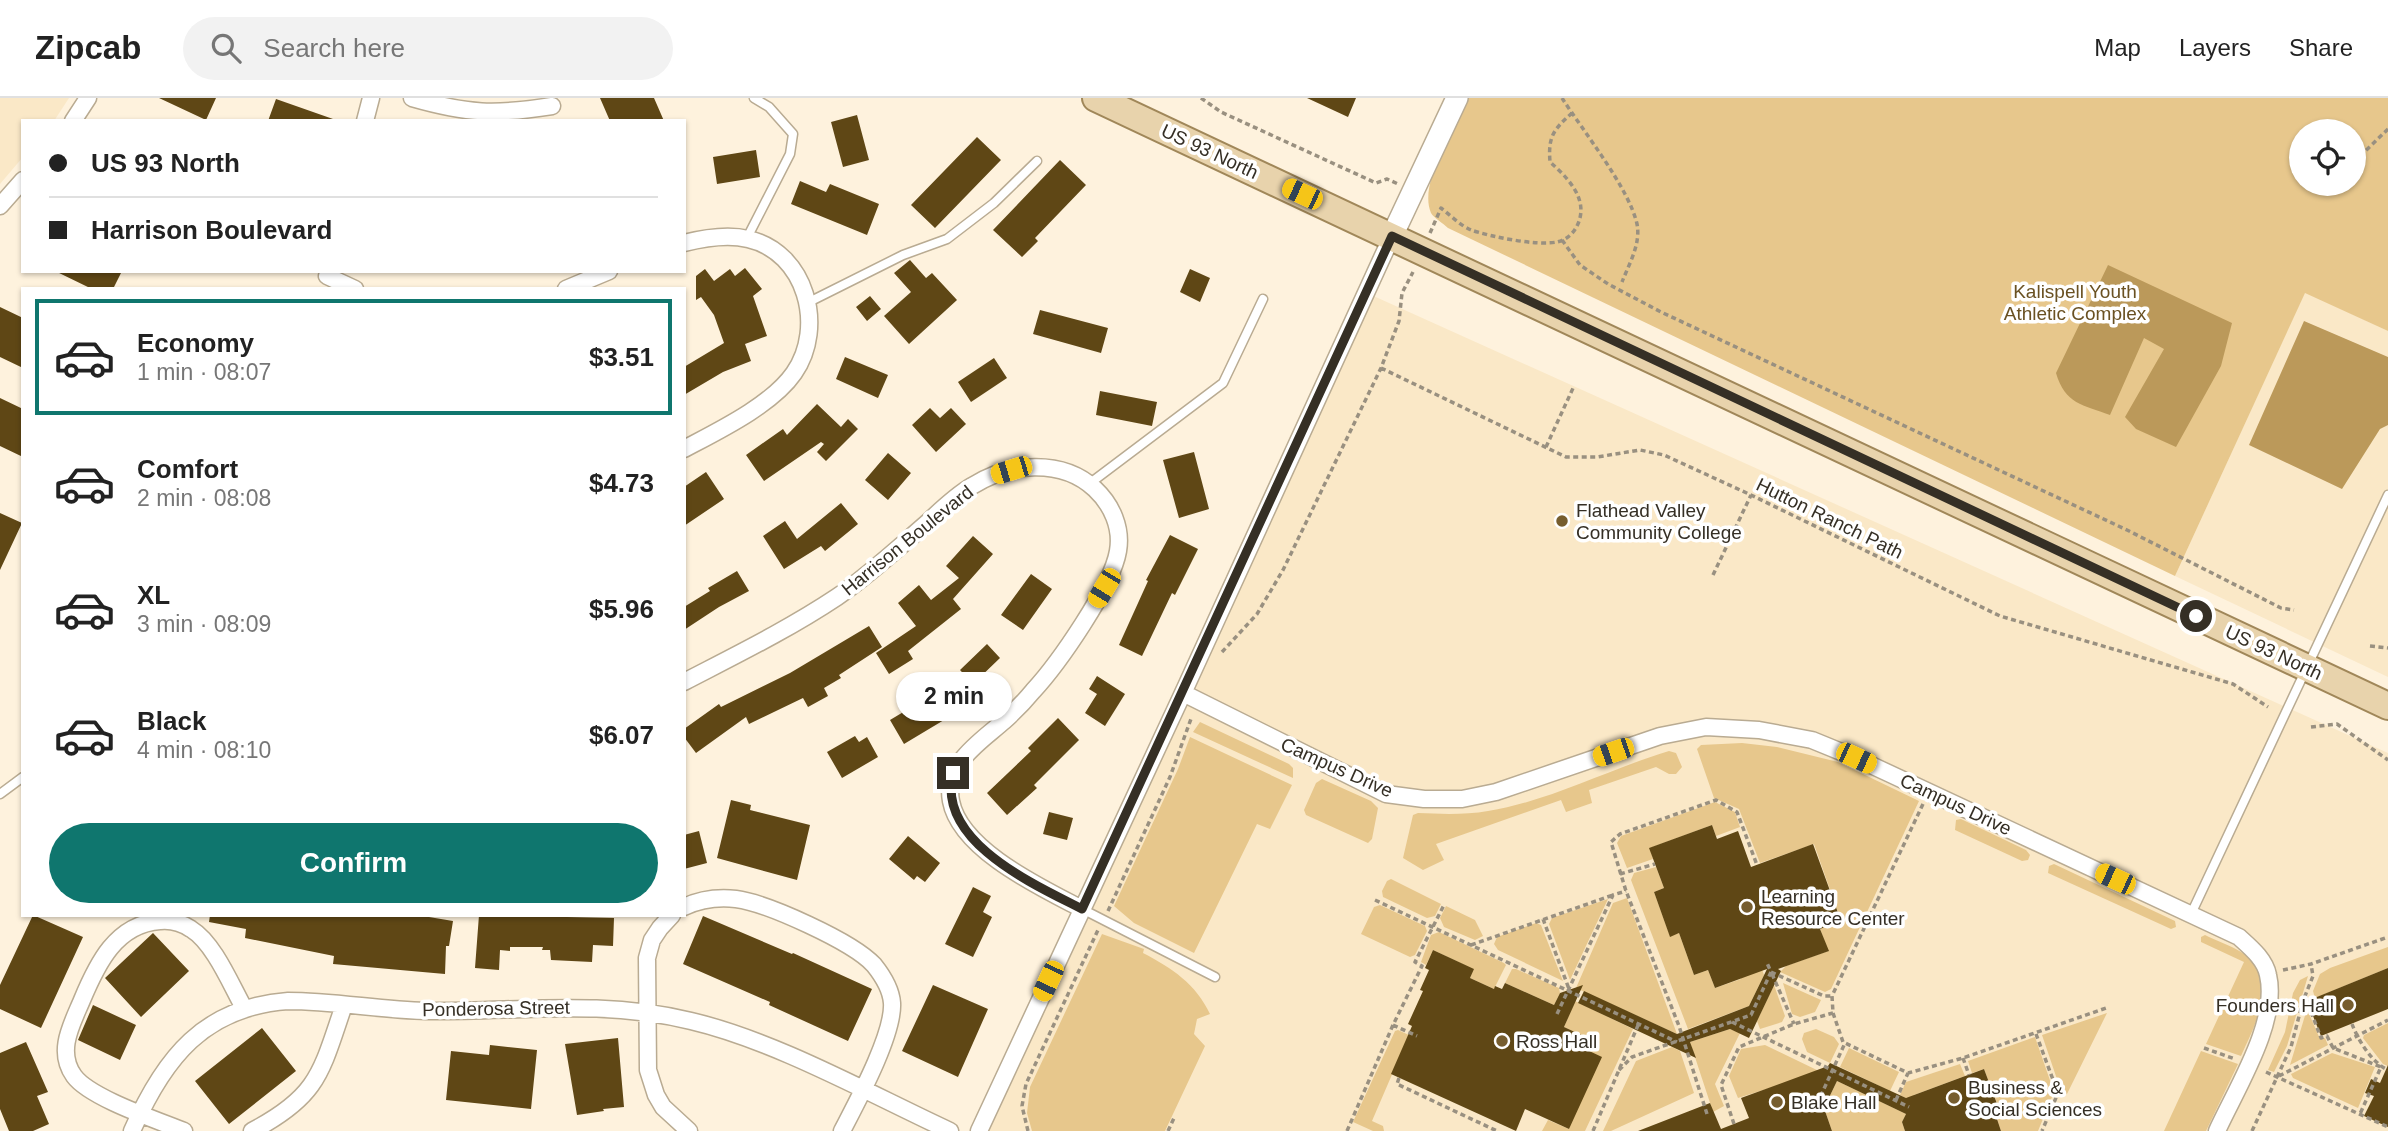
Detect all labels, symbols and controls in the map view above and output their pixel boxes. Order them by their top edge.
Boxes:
search box [183,17,673,80]
text: Zipcab [35,29,141,66]
icon: search [207,29,245,67]
text: Search here [263,33,405,63]
text: Map [2094,34,2141,61]
text: Layers [2179,34,2251,61]
text: Share [2289,34,2353,61]
map controls [2289,119,2366,196]
button: locate [2289,119,2366,196]
street label: US 93 North [1158,120,1262,183]
text: US 93 North [91,148,240,178]
car [1279,176,1326,212]
text: Harrison Boulevard [91,215,332,245]
park label: Kalispell Youth Athletic Complex [2004,281,2147,324]
icon: car [53,326,116,389]
text: Economy [137,328,254,358]
text: $3.51 [589,342,654,372]
text: 1 min · 08:07 [137,359,271,385]
icon: car [53,452,116,515]
text: Comfort [137,454,238,484]
car [988,454,1035,486]
text: $4.73 [589,468,654,498]
street label: Hutton Ranch Path [1753,474,1907,563]
street label: Harrison Boulevard [838,481,977,600]
text: 2 min · 08:08 [137,485,271,511]
place label: Flathead Valley Community College [1576,500,1742,543]
marker: Flathead Valley Community College [1554,513,1570,529]
car [1085,565,1124,611]
icon: car [53,578,116,641]
text: XL [137,580,170,610]
text: $5.96 [589,594,654,624]
route start [2180,600,2212,632]
text: 3 min · 08:09 [137,611,271,637]
street label: US 93 North [2222,621,2326,684]
callout: 2 min [895,672,1011,720]
text: 2 min [924,683,984,709]
icon: car [53,704,116,767]
text: Black [137,706,206,736]
text: $6.07 [589,720,654,750]
street label: Campus Drive [1278,733,1396,802]
car [1590,735,1637,769]
text: 4 min · 08:10 [137,737,271,763]
car [1833,740,1880,776]
route end [937,757,969,789]
street label: Campus Drive [1897,770,2015,839]
button: Confirm [49,823,658,903]
car [2092,861,2139,897]
place label: Learning Resource Center [1761,886,1905,929]
marker: Learning Resource Center [1739,899,1755,915]
car [1030,958,1067,1004]
place label: Founders Hall [2216,995,2334,1016]
street label: Ponderosa Street [422,997,571,1020]
marker: Founders Hall [2340,997,2356,1013]
place label: Ross Hall [1516,1031,1597,1052]
marker: Ross Hall [1494,1033,1510,1049]
place label: Business & Social Sciences [1968,1077,2102,1120]
marker: Business & Social Sciences [1946,1090,1962,1106]
place label: Blake Hall [1791,1092,1877,1113]
marker: Blake Hall [1769,1094,1785,1110]

